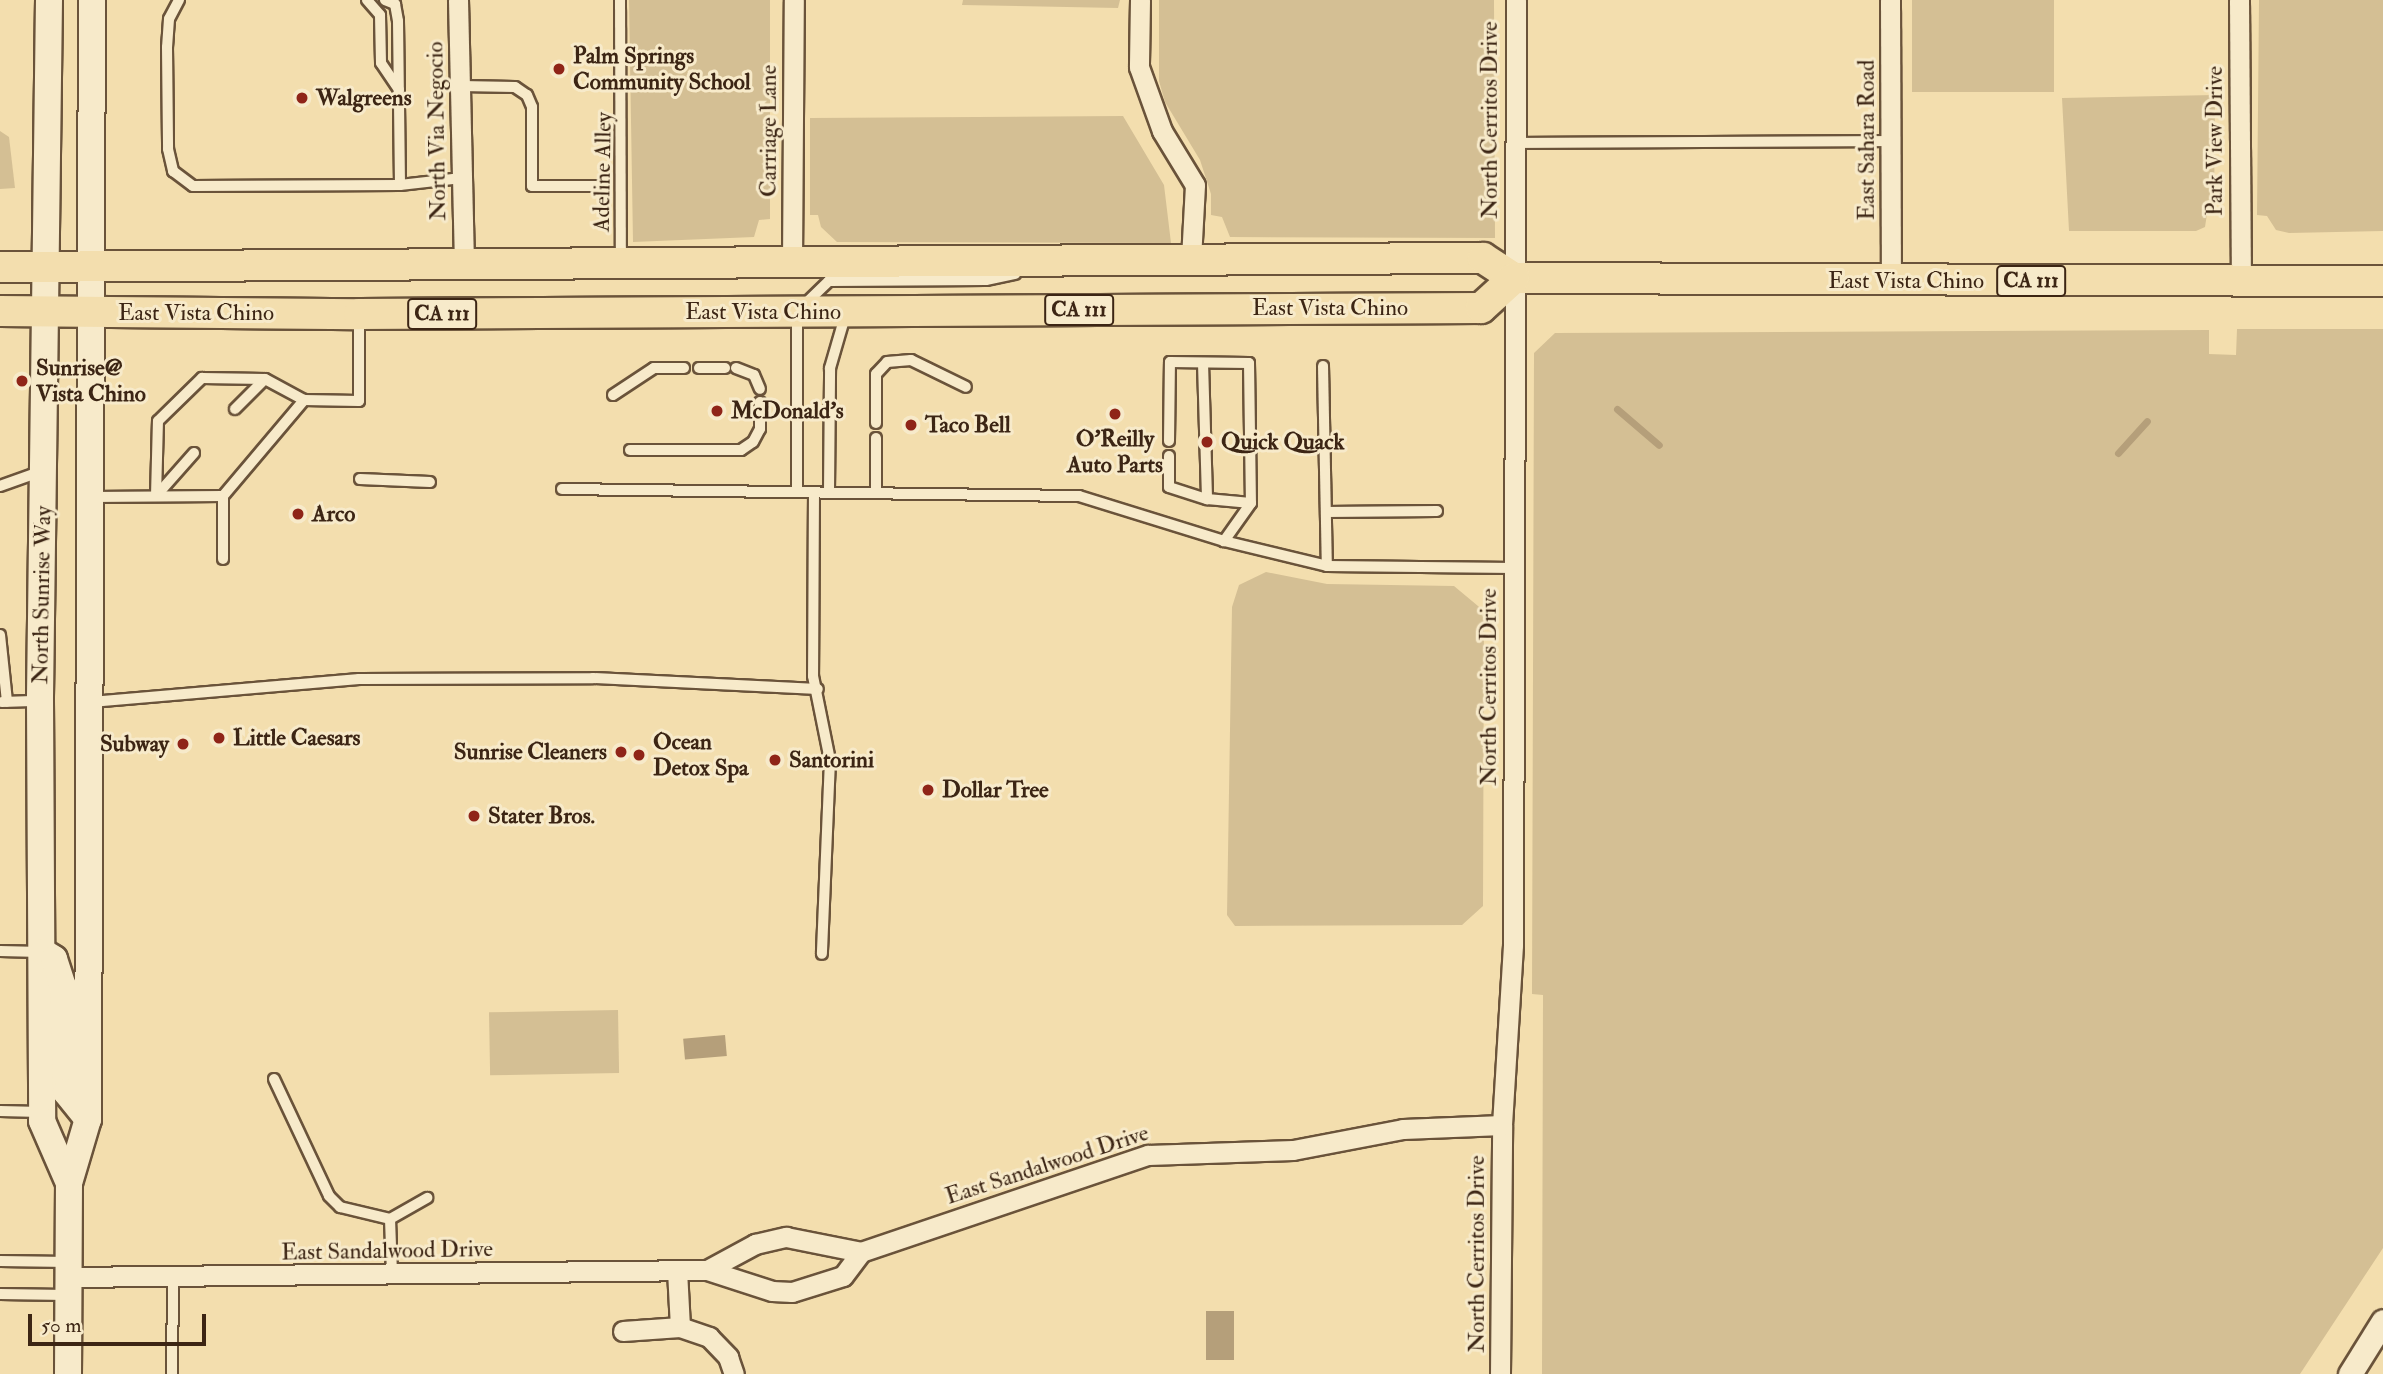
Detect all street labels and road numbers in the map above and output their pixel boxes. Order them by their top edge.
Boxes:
street label: North Cerritos Drive [1476,21,1504,219]
street label: North Via Negocio [422,41,452,221]
street label: East Sahara Road [1853,60,1881,220]
street label: Carriage Lane [755,65,783,197]
street label: Park View Drive [2201,66,2229,216]
street label: Adeline Alley [588,112,618,232]
road number: CA 111 [1996,264,2066,298]
street label: East Vista Chino [1828,267,1984,295]
road number: CA 111 [1044,292,1114,328]
street label: East Vista Chino [1252,294,1408,322]
road number: CA 111 [407,296,477,332]
street label: East Vista Chino [685,298,841,326]
street label: East Vista Chino [118,299,274,327]
street label: North Sunrise Way [27,506,57,684]
street label: North Cerritos Drive [1475,588,1503,786]
street label: East Sandalwood Drive [942,1119,1152,1211]
street label: North Cerritos Drive [1463,1155,1491,1353]
street label: East Sandalwood Drive [281,1235,493,1267]

